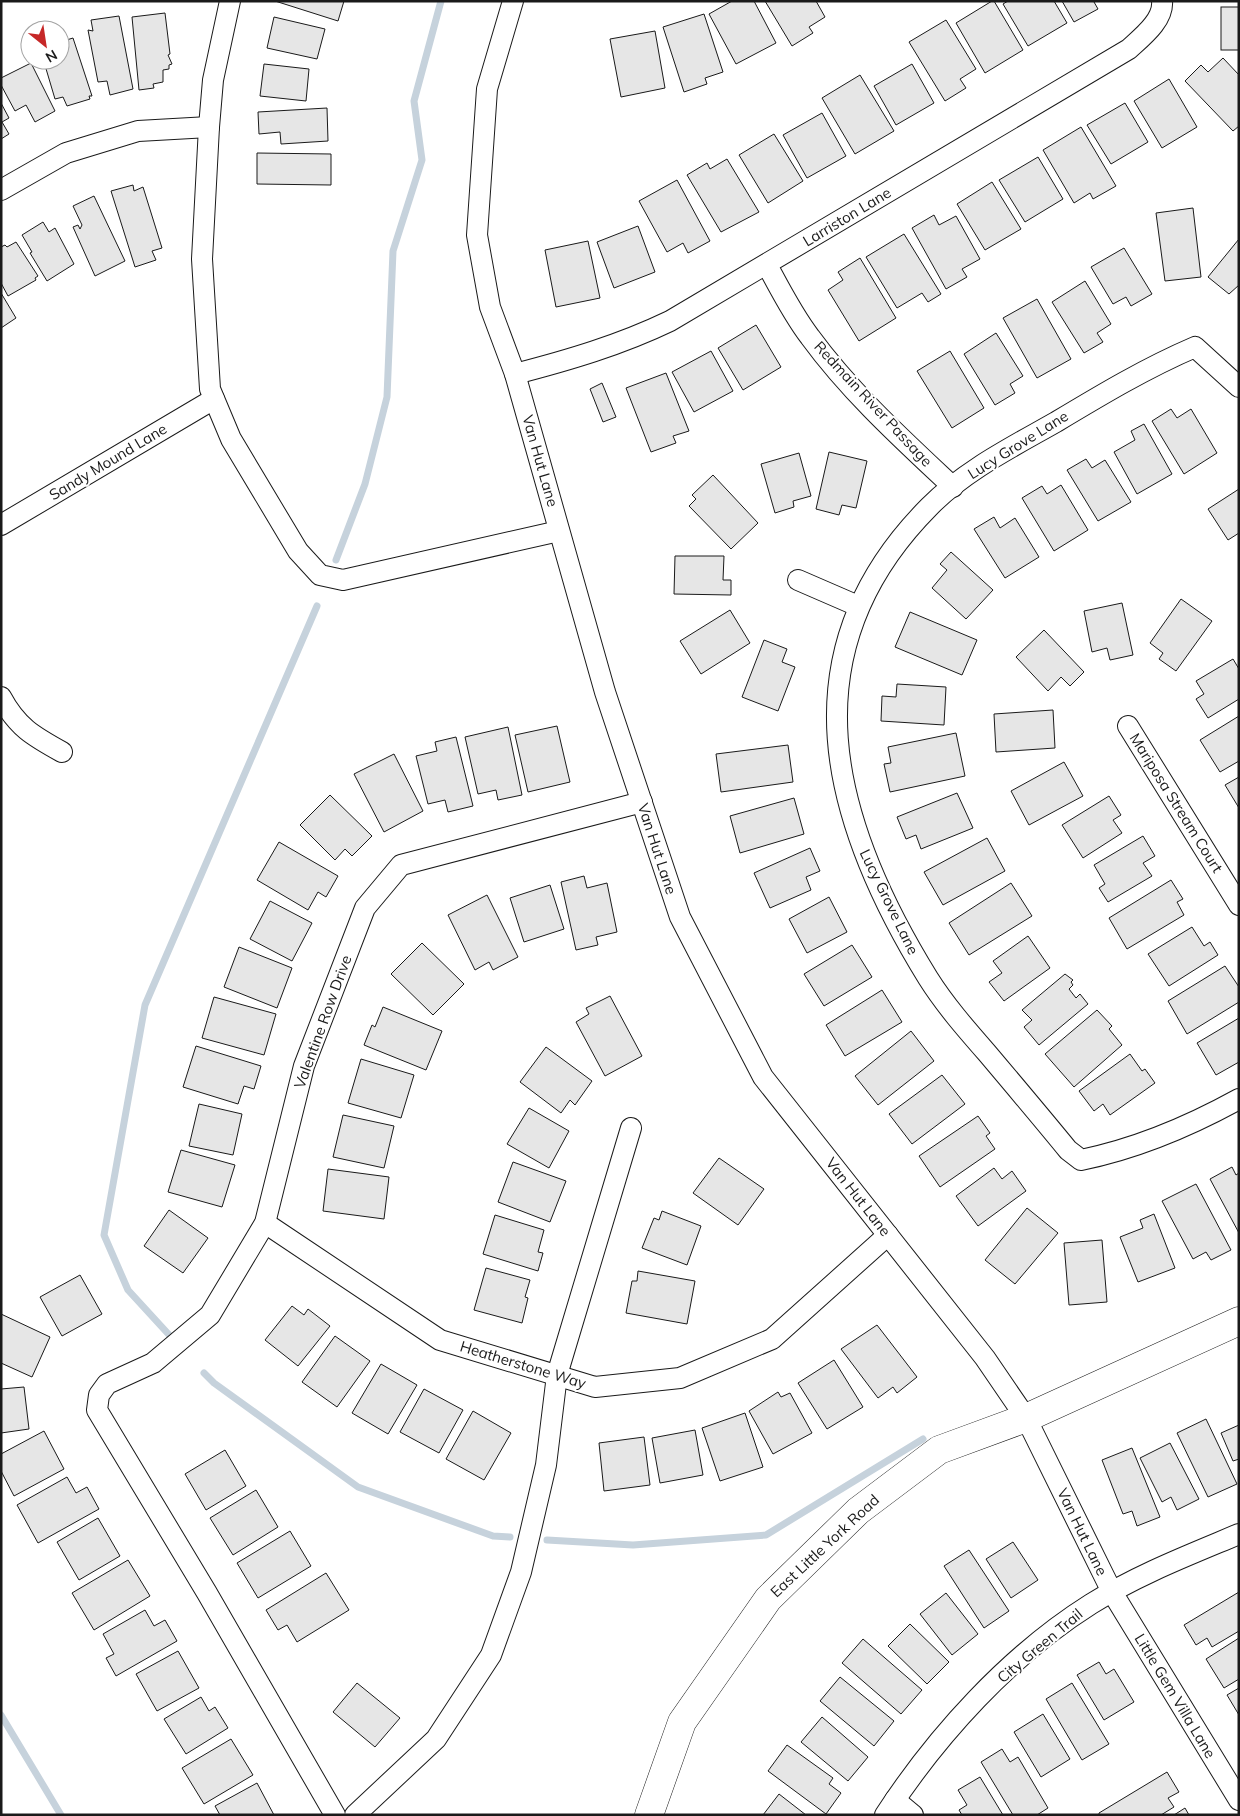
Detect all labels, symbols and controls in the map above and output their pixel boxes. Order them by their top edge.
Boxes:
north arrow [20,20,70,70]
text: N [42,46,61,67]
street label: Larriston Lane [799,183,894,250]
street label: Redmain River Passage [810,337,936,470]
street label: Lucy Grove Lane [964,406,1071,483]
street label: Van Hut Lane [518,413,563,509]
street label: Sandy Mound Lane [45,419,170,504]
street label: Mariposa Stream Court [1126,729,1227,876]
street label: Van Hut Lane [634,801,681,897]
street label: Lucy Grove Lane [856,846,923,958]
street label: Valentine Row Drive [290,952,356,1091]
street label: Van Hut Lane [822,1154,895,1240]
street label: Heatherstone Way [458,1336,589,1393]
street label: Van Hut Lane [1053,1485,1112,1579]
street label: East Little York Road [766,1490,883,1601]
street label: City Green Trail [993,1604,1086,1687]
street label: Little Gem Villa Lane [1131,1630,1220,1762]

